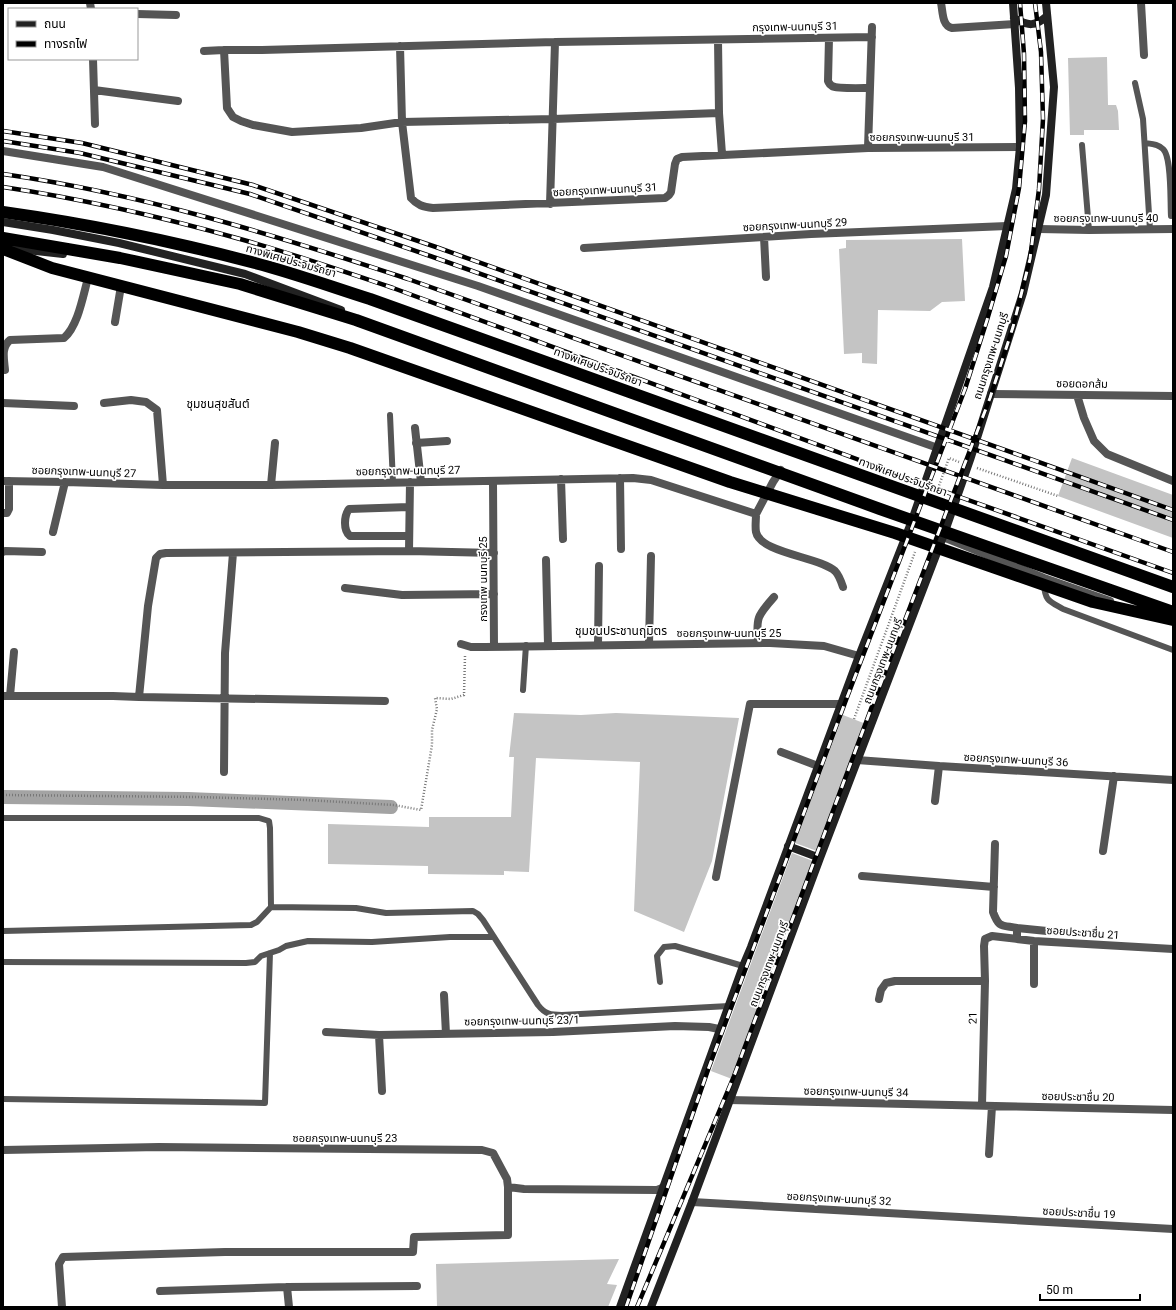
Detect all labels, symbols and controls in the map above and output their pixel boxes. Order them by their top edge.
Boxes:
legend [8,8,138,60]
text: ถนน [44,17,66,31]
street label: กรุงเทพ-นนทบุรี 31 [752,20,838,34]
text: ทางรถไฟ [44,37,87,51]
street label: ซอยกรุงเทพ-นนทบุรี 31 [870,131,974,144]
street label: ซอยกรุงเทพ-นนทบุรี 31 [552,181,658,199]
street label: ซอยกรุงเทพ-นนทบุรี 40 [1054,212,1158,225]
street label: ซอยกรุงเทพ-นนทบุรี 29 [742,216,848,234]
street label: ทางพิเศษประจิมรัถยา [244,242,338,280]
street label: ถนนกรุงเทพ-นนทบุรี [971,310,1011,401]
street label: ทางพิเศษประจิมรัถยา [552,345,644,389]
street label: ซอยดอกส้ม [1056,377,1108,391]
district label: ชุมชนสุขสันต์ [186,397,250,411]
street label: ทางพิเศษประจิมรัถยา [857,455,949,499]
street label: ซอยกรุงเทพ-นนทบุรี 27 [31,464,137,480]
street label: ซอยกรุงเทพ-นนทบุรี 27 [356,464,460,478]
street label: กรงเทพ นนทบุรี 25 [477,536,490,622]
street label: ถนนกรุงเทพ-นนทบุรี [861,616,906,706]
district label: ชุมชนประชานฤมิตร [575,624,667,638]
street label: ซอยกรุงเทพ-นนทบุรี 25 [677,627,781,640]
street label: ซอยกรุงเทพ-นนทบุรี 36 [963,751,1069,769]
street label: ถนนกรุงเทพ-นนทบุรี [747,919,792,1009]
street label: ซอยประชาชื่น 21 [1046,922,1120,942]
street label: 21 [966,1012,980,1024]
street label: ซอยกรุงเทพ-นนทบุรี 23/1 [464,1013,580,1029]
street label: ซอยกรุงเทพ-นนทบุรี 34 [804,1085,908,1099]
street label: ซอยประชาชื่น 20 [1041,1088,1115,1104]
street label: ซอยกรุงเทพ-นนทบุรี 23 [293,1132,397,1145]
street label: ซอยกรุงเทพ-นนทบุรี 32 [786,1190,892,1208]
street label: ซอยประชาชื่น 19 [1042,1203,1116,1221]
scale bar [1040,1276,1140,1302]
text: 50 m [1046,1283,1073,1297]

